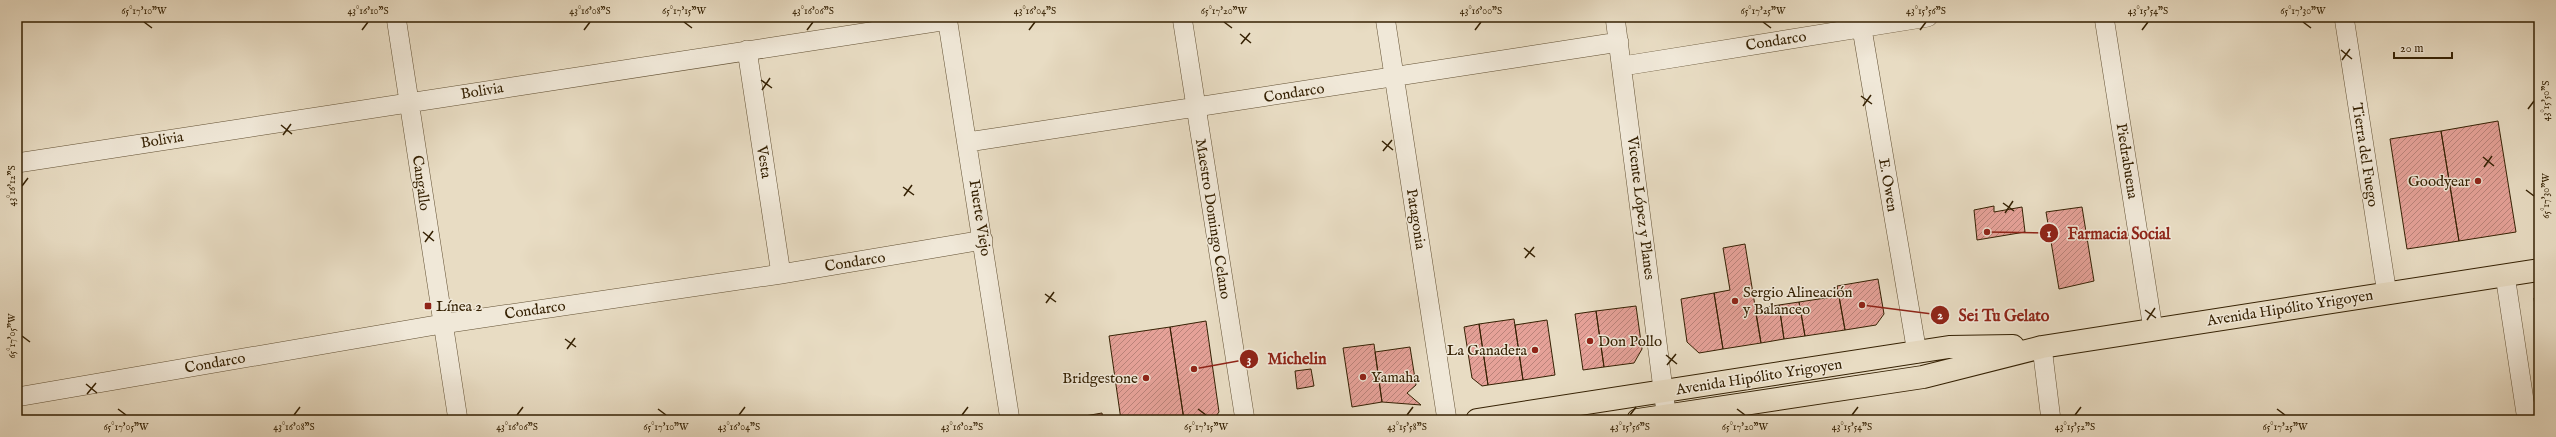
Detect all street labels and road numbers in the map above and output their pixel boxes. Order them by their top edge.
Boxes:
street label: Condarco [1744,27,1808,55]
street label: Bolivia [459,78,505,104]
street label: Condarco [1262,79,1326,107]
street label: Tierra del Fuego [2347,102,2383,208]
street label: Piedrabuena [2112,122,2142,201]
street label: Bolivia [139,127,185,153]
street label: Vicente López y Planes [1623,134,1659,281]
street label: Maestro Domingo Celano [1191,137,1235,301]
street label: Vesta [752,143,776,180]
street label: Cangallo [408,154,434,212]
street label: E. Owen [1874,157,1902,213]
street label: Fuerte Viejo [965,178,995,258]
street label: Patagonia [1402,187,1430,251]
street label: Condarco [823,248,887,276]
street label: Avenida Hipólito Yrigoyen [2205,285,2374,331]
street label: Condarco [503,296,567,324]
street label: Condarco [183,348,247,378]
street label: Avenida Hipólito Yrigoyen [1674,354,1843,400]

